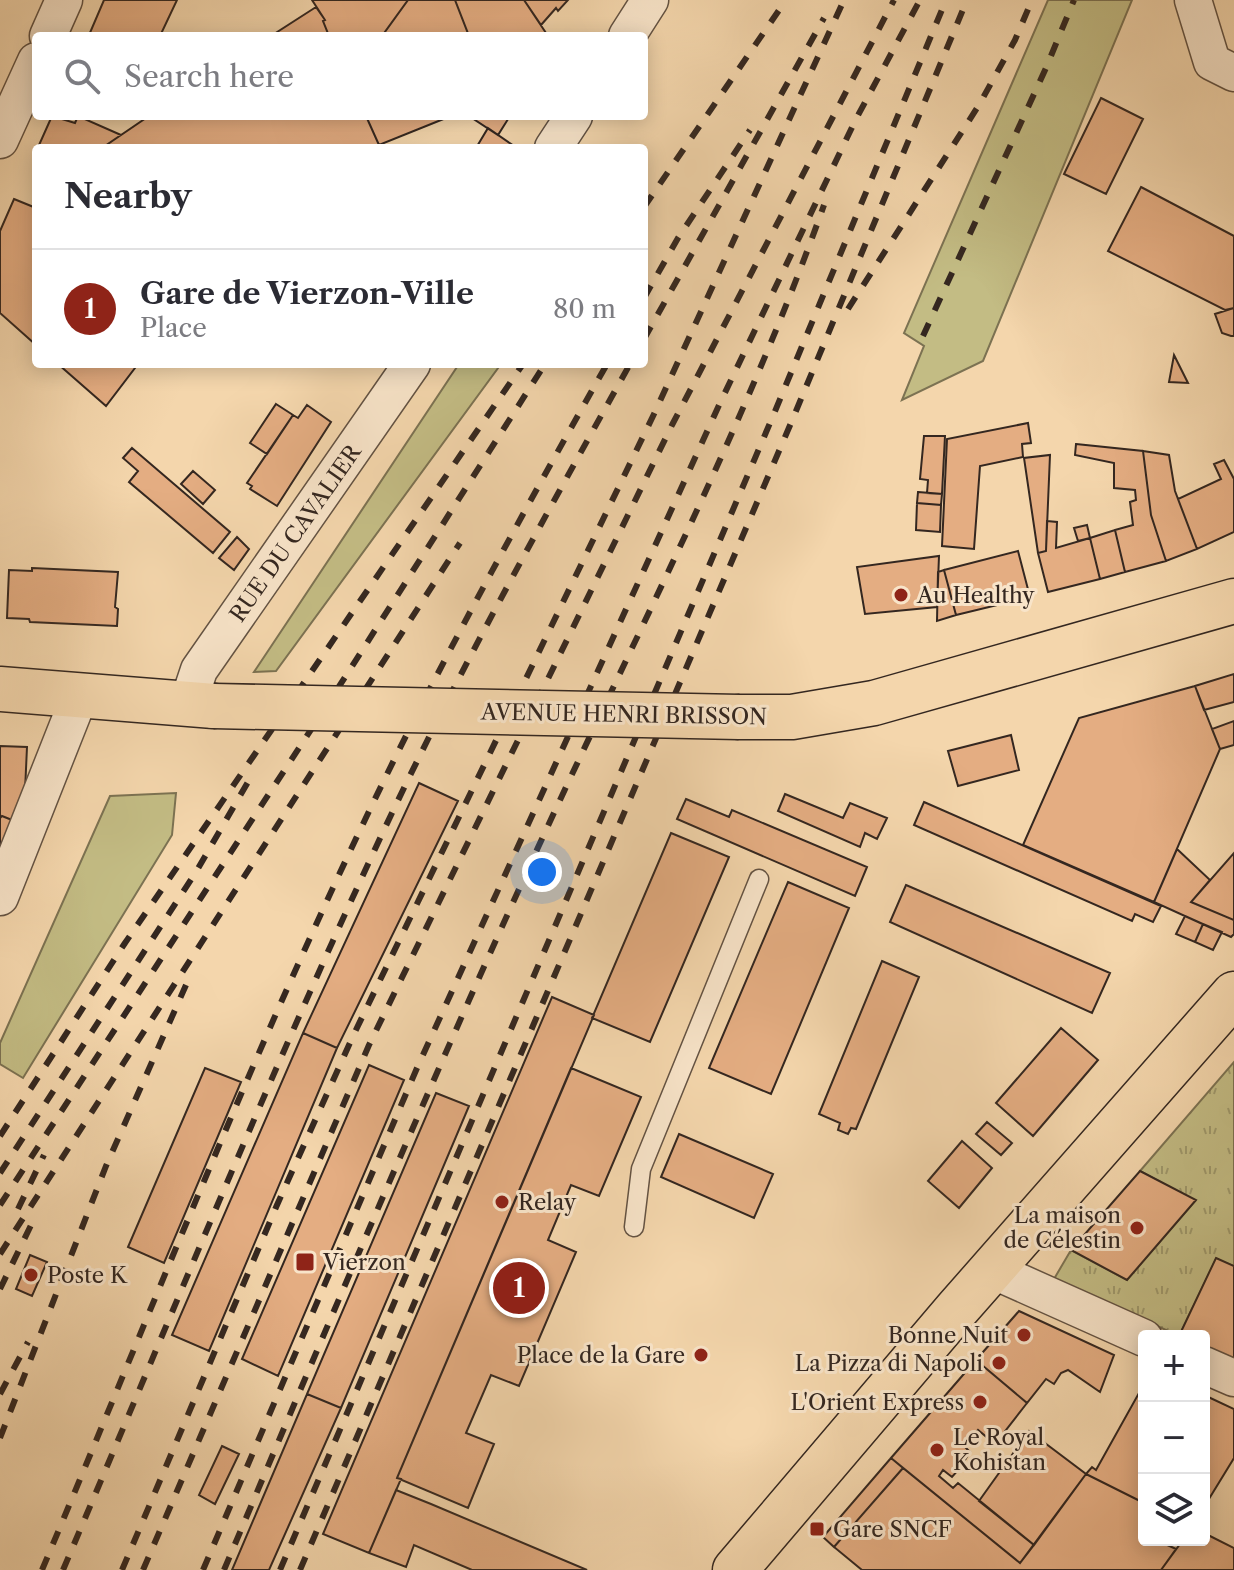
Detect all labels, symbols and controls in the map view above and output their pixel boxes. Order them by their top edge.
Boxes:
search box [32,32,648,120]
icon: search [60,54,104,98]
text: Search here [124,58,294,95]
text: Nearby [64,175,192,217]
text: Gare de Vierzon-Ville [140,275,474,312]
text: 1 [84,293,96,325]
text: 80 m [553,293,616,325]
text: Place [140,312,207,344]
street label: RUE DU CAVALIER [224,439,367,627]
place label: Au Healthy [916,582,1035,609]
marker: Au Healthy [892,586,910,604]
street label: AVENUE HENRI BRISSON [480,698,767,730]
your location [522,852,562,892]
place label: Relay [518,1189,577,1216]
marker: Relay [493,1193,511,1211]
place label: La maison de Célestin [1004,1202,1121,1254]
marker: La maison de Célestin [1128,1219,1146,1237]
place label: Vierzon [322,1249,406,1276]
marker: Vierzon [294,1251,316,1273]
pin: 1 [493,1258,545,1318]
place label: Poste K [47,1262,128,1289]
marker: Poste K [22,1266,40,1284]
place label: Bonne Nuit [888,1322,1008,1349]
marker: Bonne Nuit [1015,1326,1033,1344]
map controls [1138,1330,1210,1546]
button: + [1138,1330,1210,1402]
place label: Place de la Gare [517,1342,685,1369]
marker: Place de la Gare [692,1346,710,1364]
place label: La Pizza di Napoli [795,1350,983,1377]
marker: La Pizza di Napoli [990,1354,1008,1372]
place label: L'Orient Express [791,1389,964,1416]
marker: L'Orient Express [971,1393,989,1411]
button: − [1138,1402,1210,1474]
place label: Le Royal Kohistan [953,1424,1046,1476]
marker: Le Royal Kohistan [928,1441,946,1459]
button: layers [1138,1474,1210,1546]
place label: Gare SNCF [833,1516,952,1543]
marker: Gare SNCF [808,1520,826,1538]

